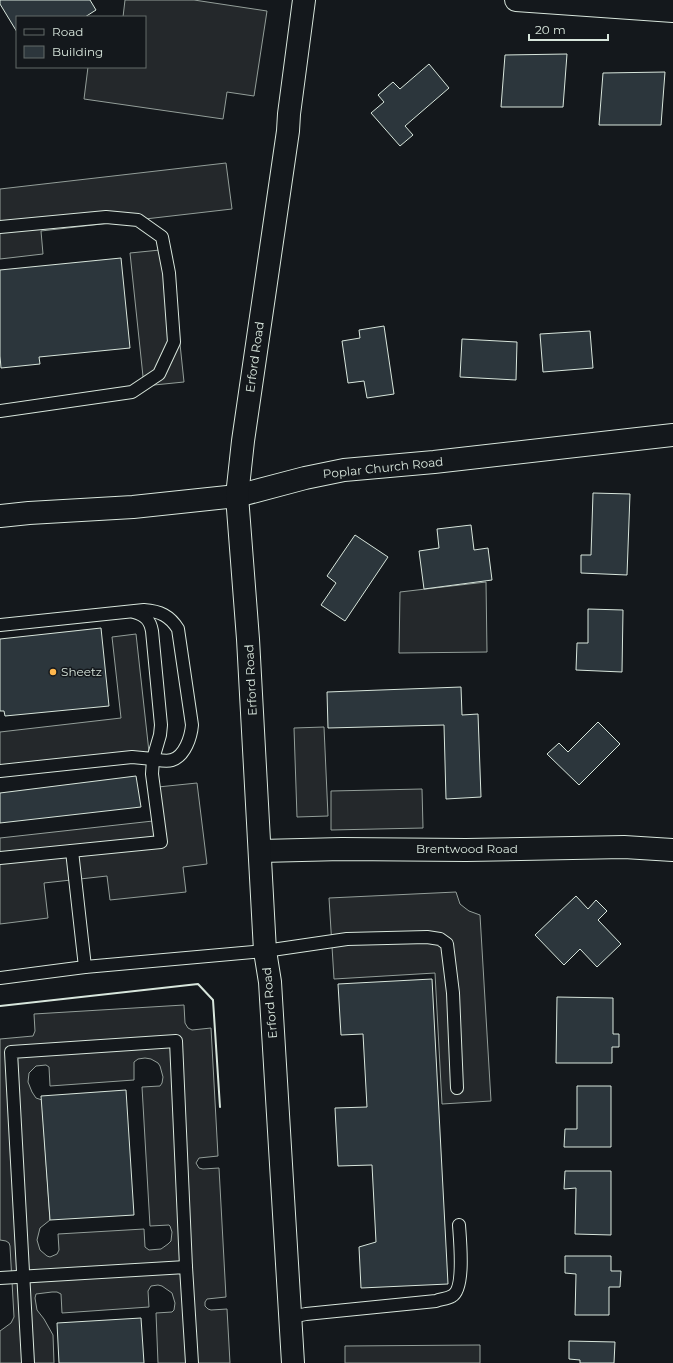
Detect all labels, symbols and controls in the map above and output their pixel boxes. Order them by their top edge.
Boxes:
legend [16,16,146,68]
scale bar [529,16,608,42]
text: 20 m [535,22,566,37]
text: Road [52,24,83,39]
text: Building [52,44,103,59]
street label: Erford Road [242,320,267,393]
street label: Poplar Church Road [322,454,444,481]
street label: Erford Road [241,644,260,716]
place label: Sheetz [61,664,102,679]
marker: Sheetz [48,667,58,677]
street label: Brentwood Road [416,841,518,856]
street label: Erford Road [259,967,280,1039]

